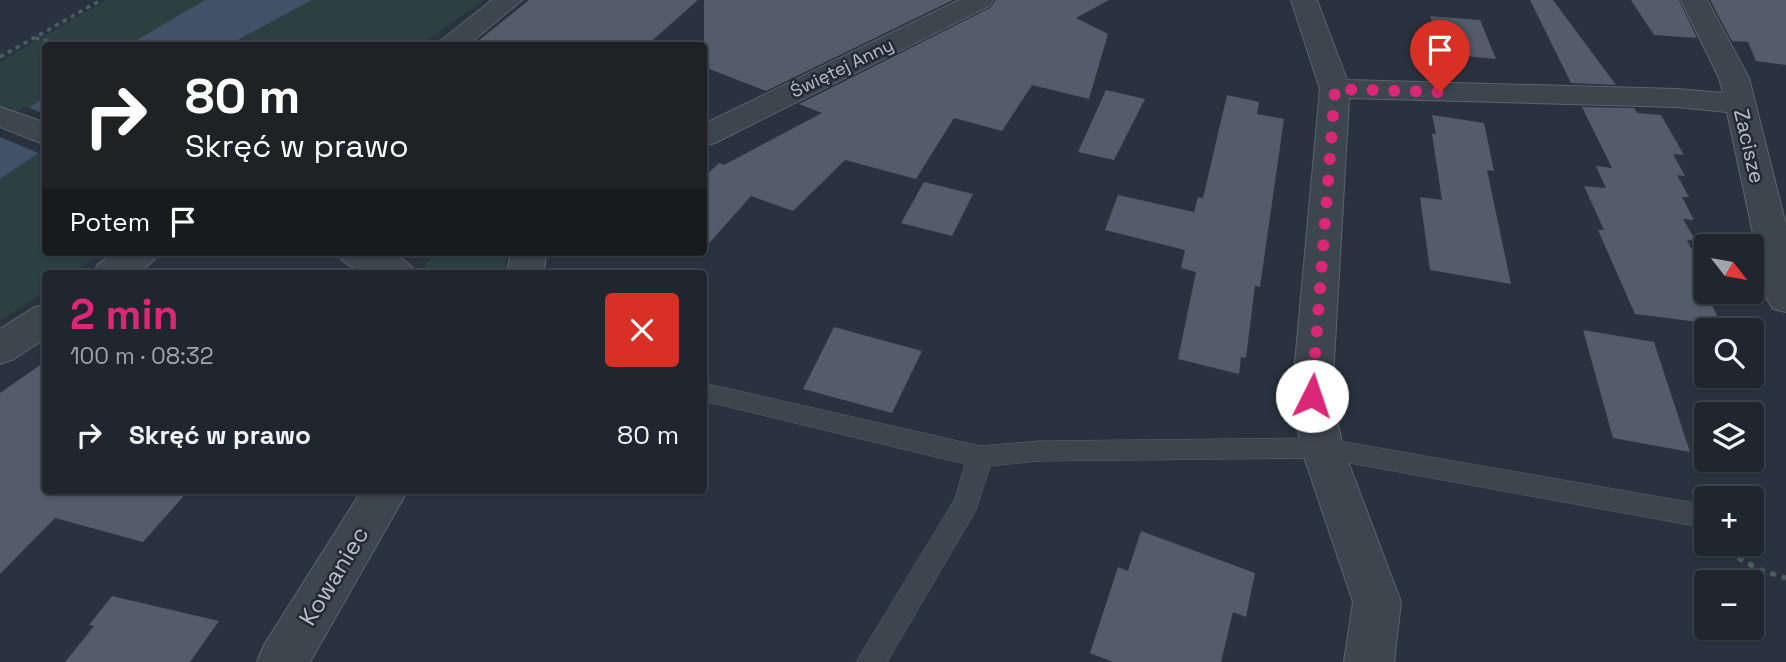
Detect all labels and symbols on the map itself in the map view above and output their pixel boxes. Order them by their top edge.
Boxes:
pin [1410,20,1470,92]
street label: Świętej Anny [786,33,897,102]
street label: Zacisze [1728,106,1771,186]
north arrow [1694,234,1764,304]
position arrow [1275,359,1349,433]
street label: Kowaniec [292,520,375,631]

